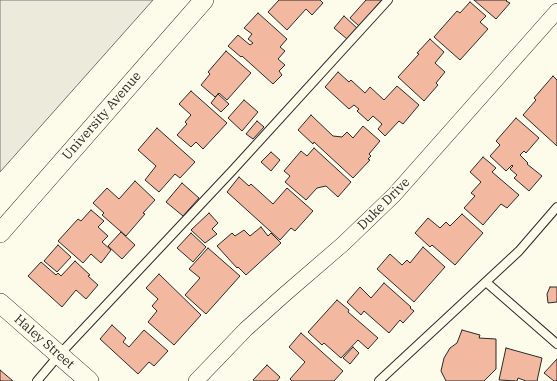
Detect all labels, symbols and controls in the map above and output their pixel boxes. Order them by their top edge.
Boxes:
street label: University Avenue [59,69,145,163]
street label: Duke Drive [355,175,413,233]
street label: Haley Street [11,312,77,372]

